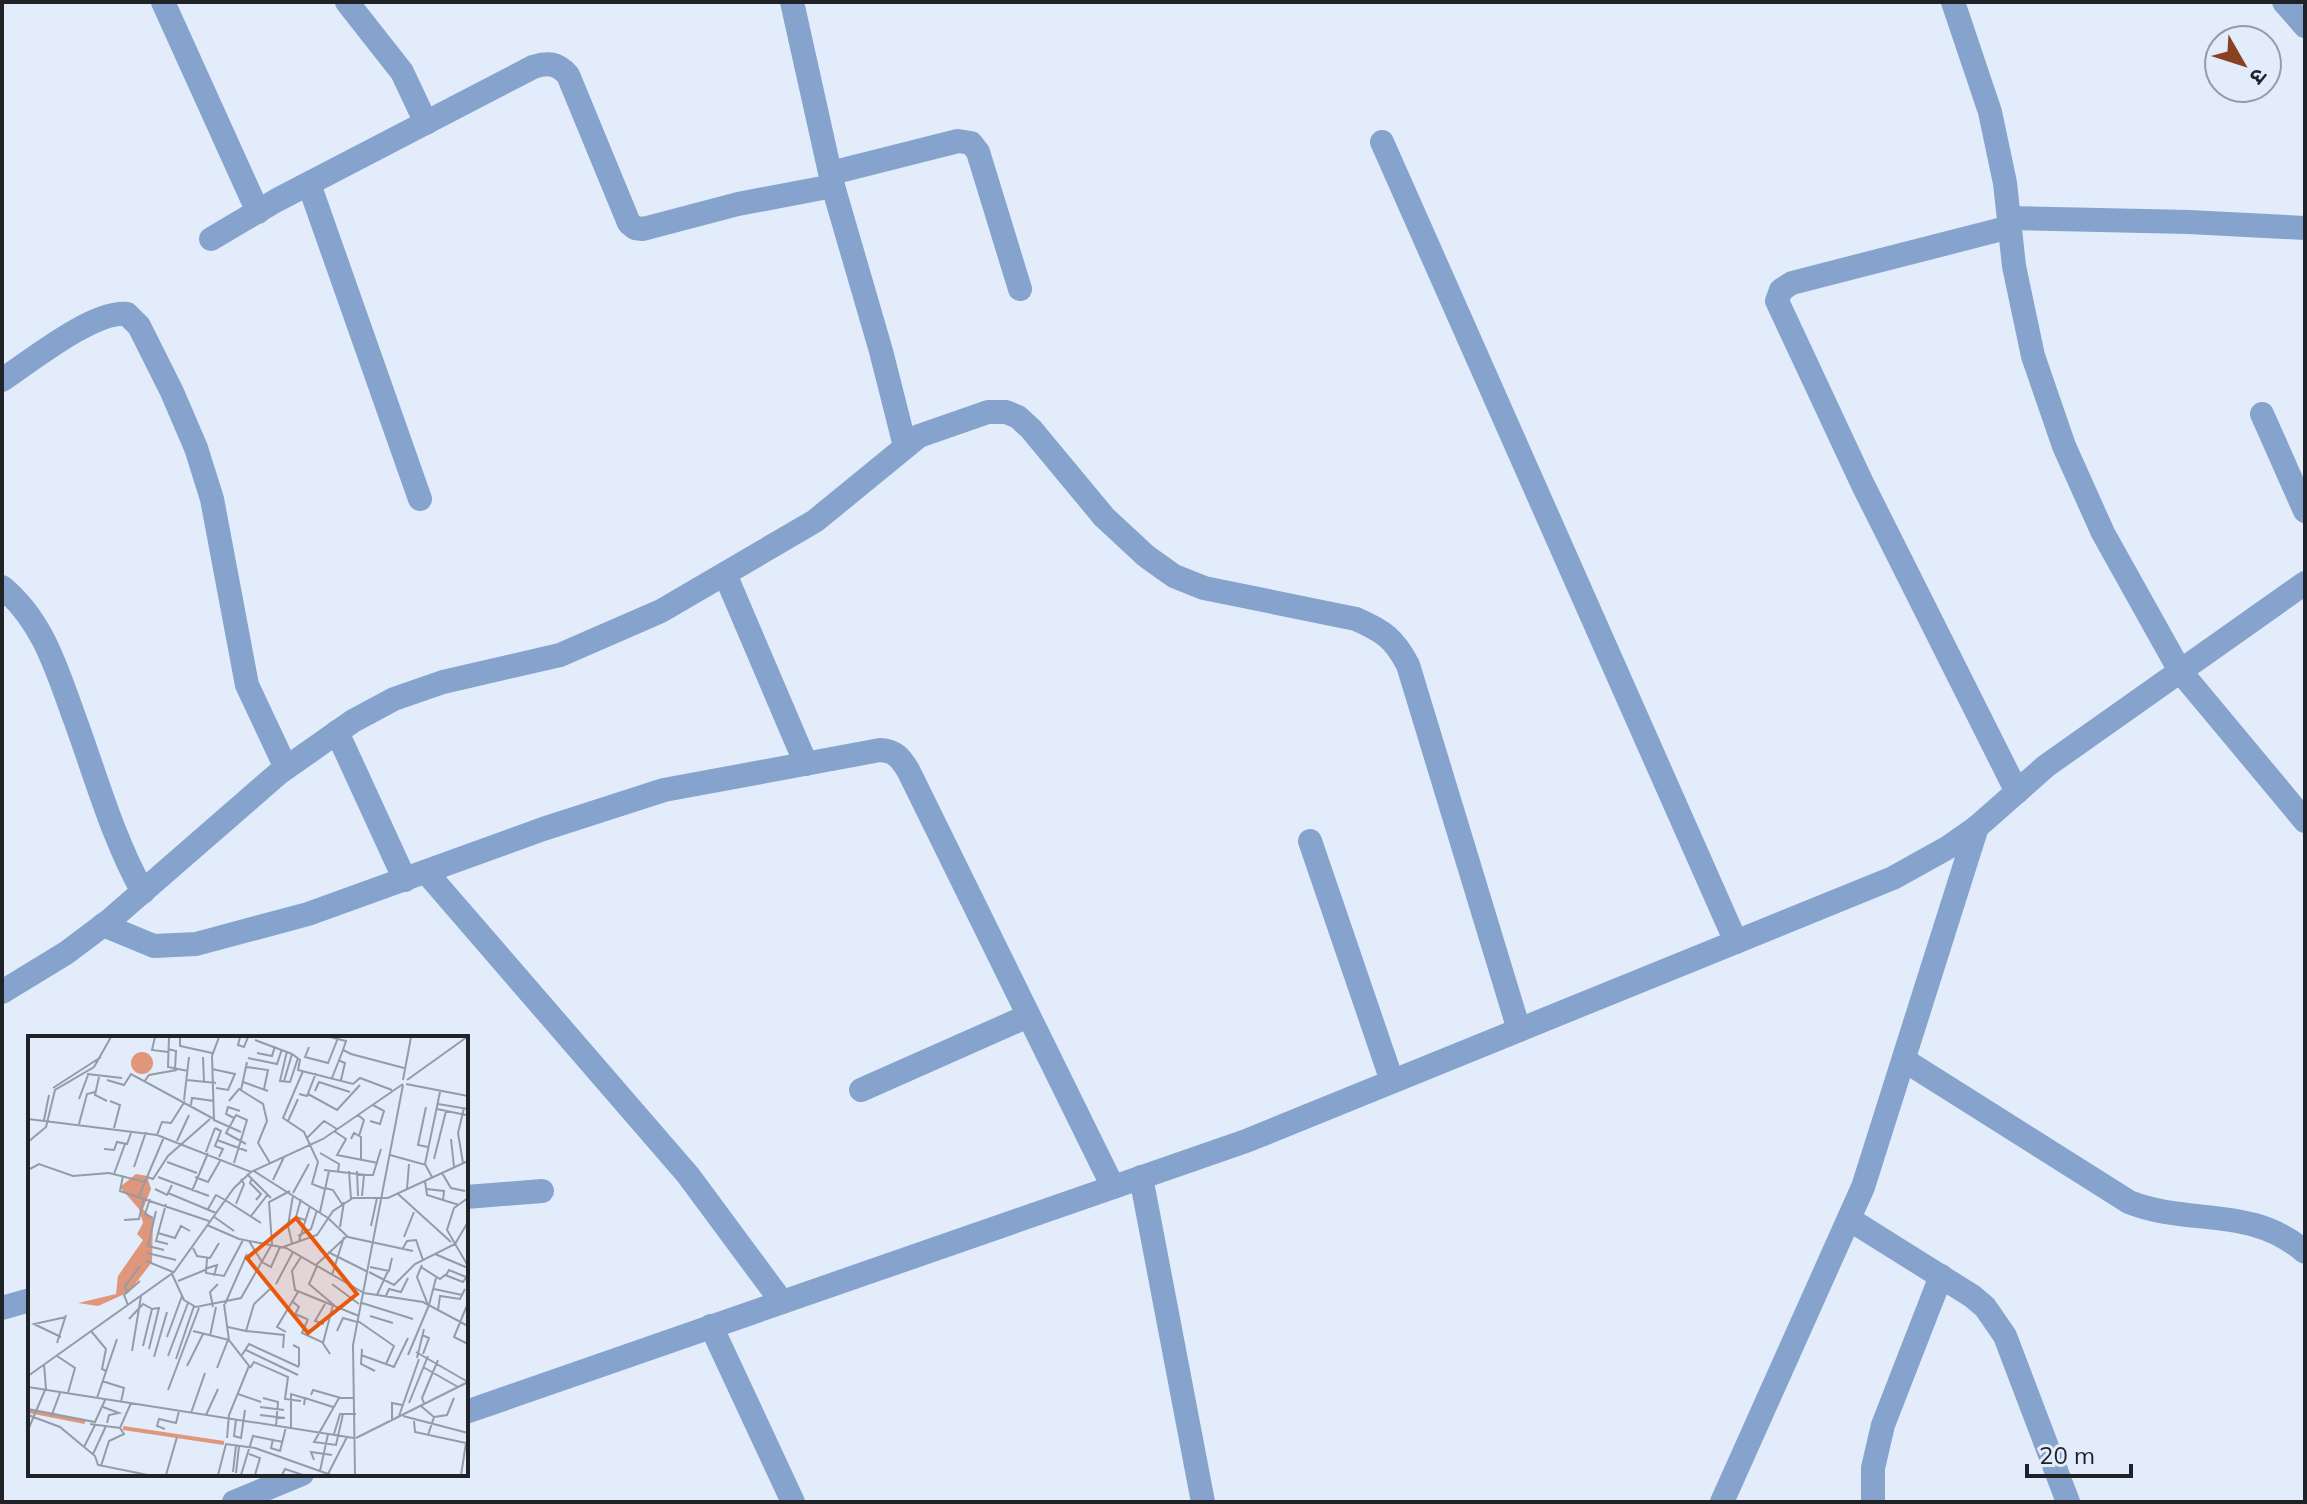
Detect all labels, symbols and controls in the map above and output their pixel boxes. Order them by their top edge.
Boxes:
north arrow [2203,24,2283,104]
text: उ [2243,63,2273,91]
inset map [28,1036,468,1476]
scale bar [2027,1428,2131,1478]
text: 20 m [2039,1440,2095,1470]

